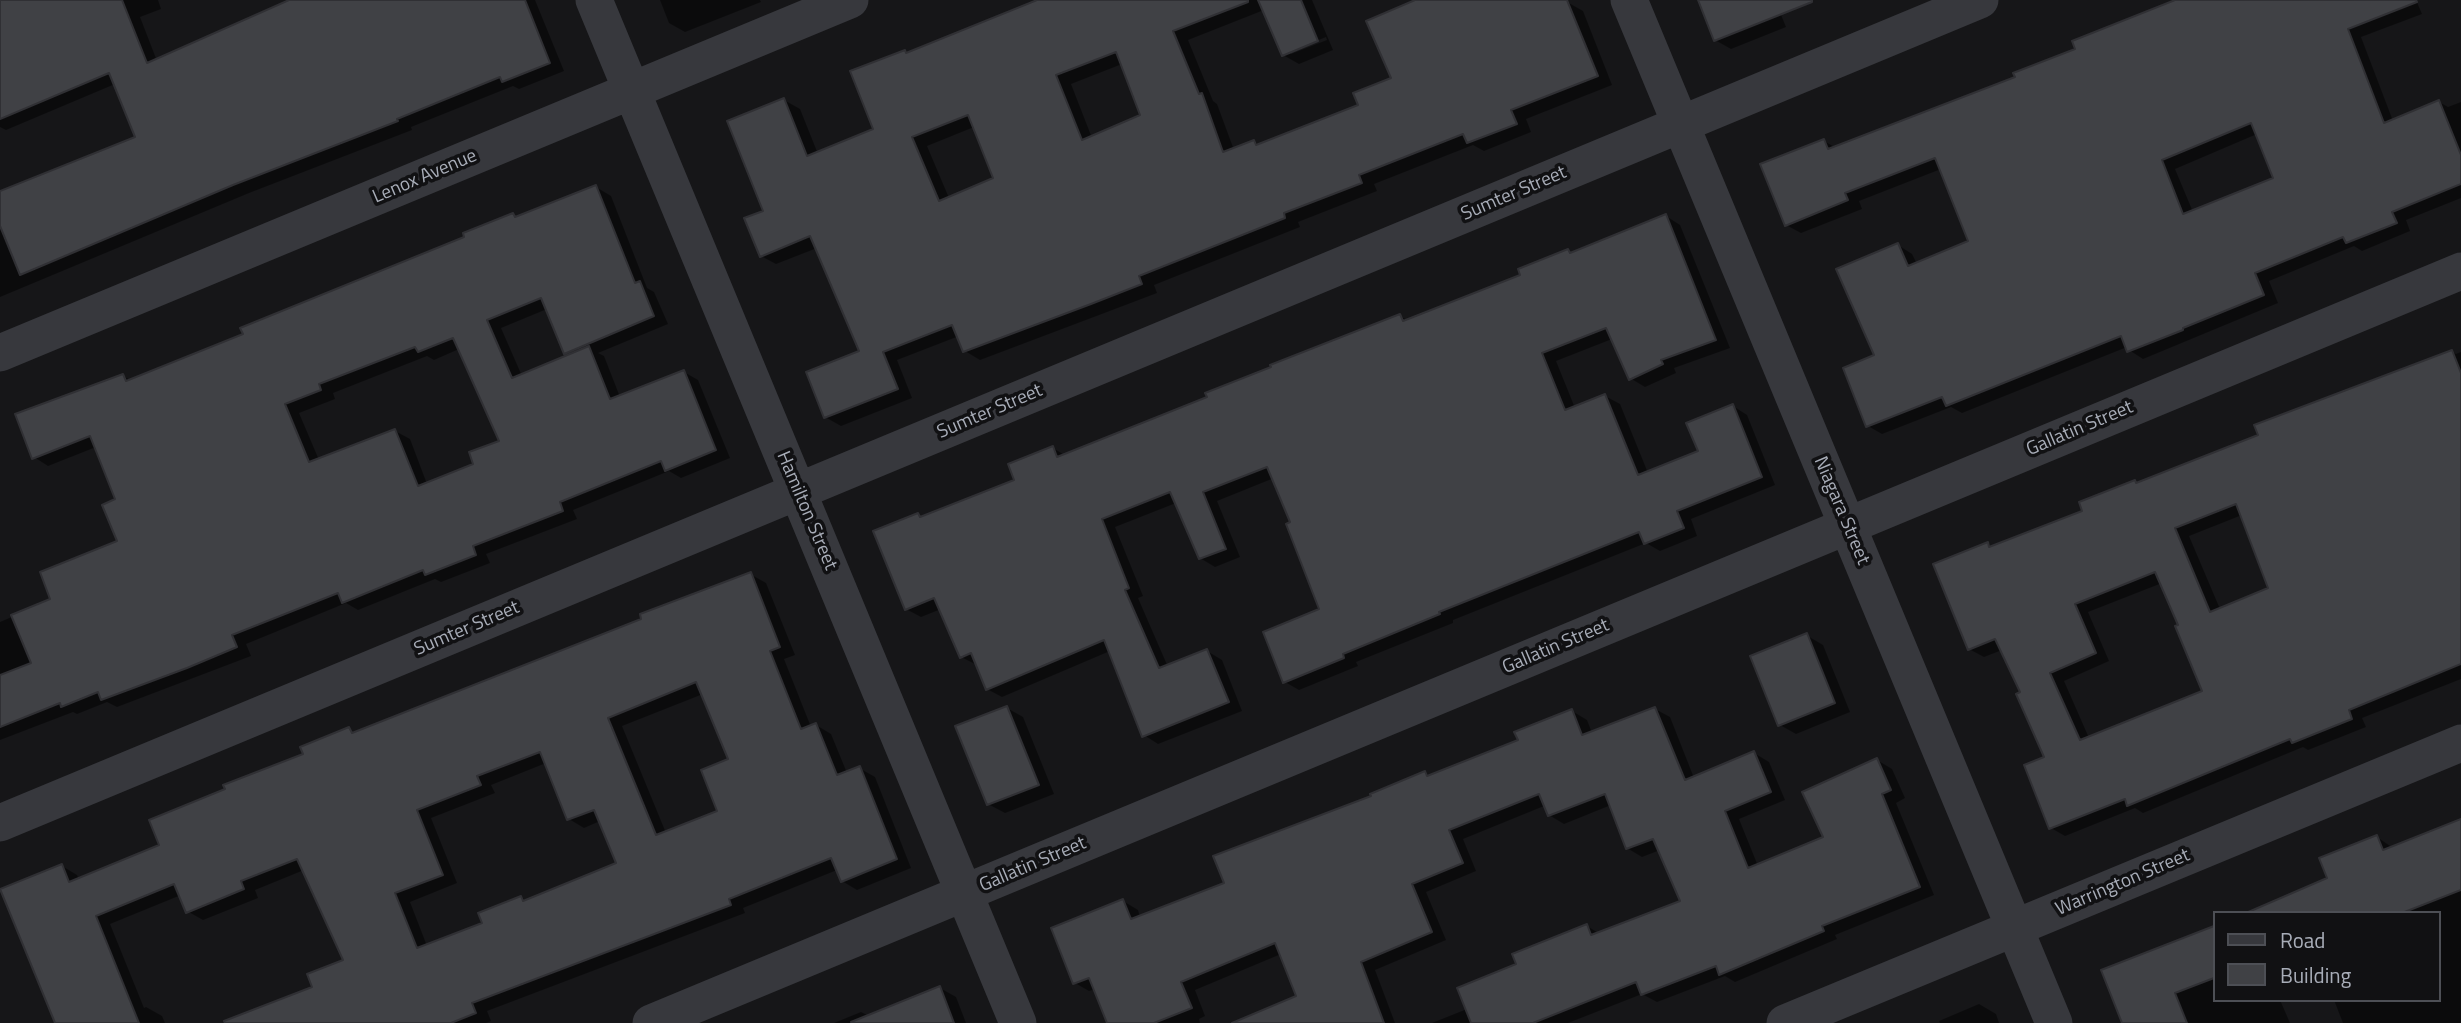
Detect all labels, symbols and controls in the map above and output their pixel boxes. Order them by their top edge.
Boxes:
street label: Lenox Avenue [370,145,480,209]
street label: Sumter Street [1458,162,1570,226]
street label: Sumter Street [934,380,1046,444]
street label: Gallatin Street [2023,396,2137,462]
street label: Hamilton Street [771,448,841,574]
street label: Niagara Street [1808,454,1874,568]
street label: Sumter Street [411,597,523,661]
street label: Gallatin Street [1499,614,1613,680]
street label: Gallatin Street [976,832,1090,898]
street label: Warrington Street [2053,844,2193,922]
legend [2212,911,2440,1002]
text: Road [2280,924,2325,956]
text: Building [2280,959,2351,991]

